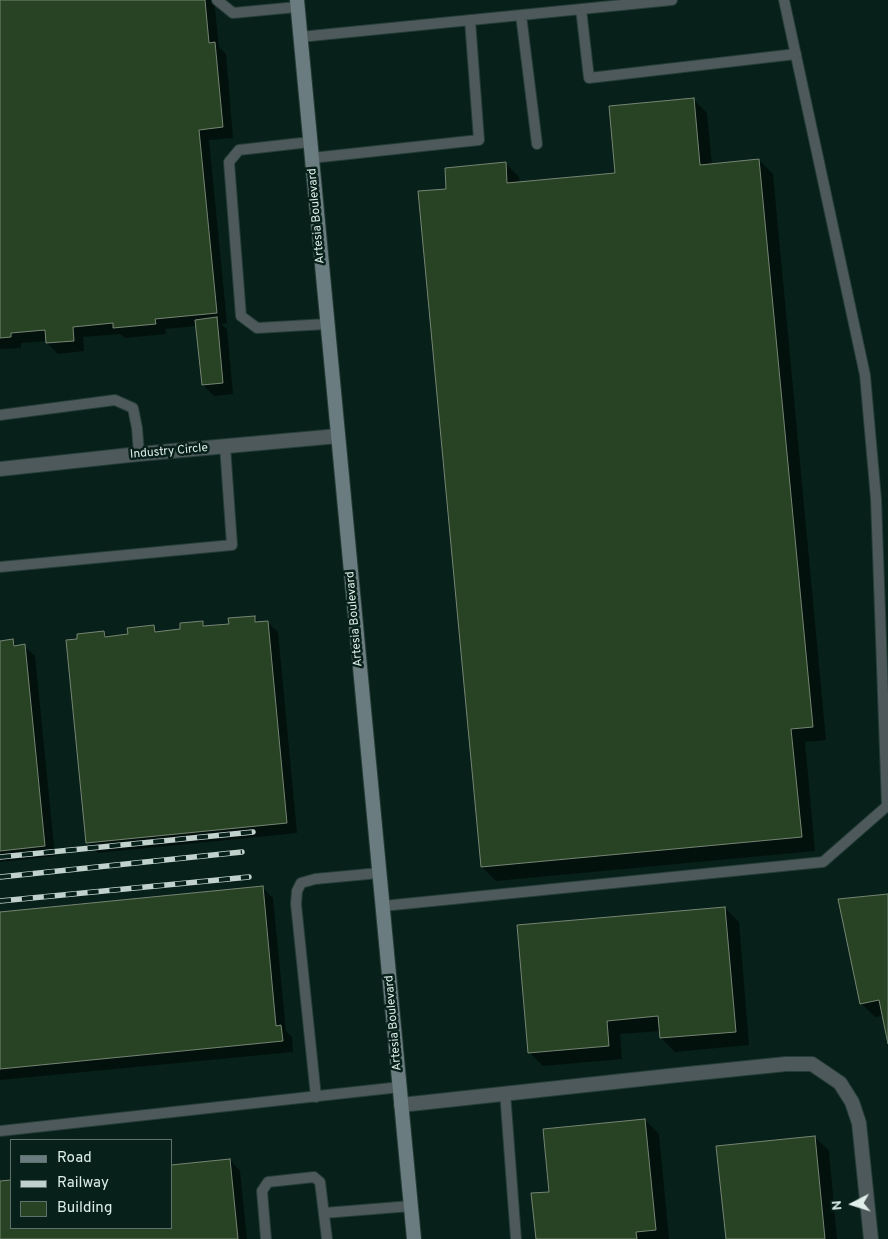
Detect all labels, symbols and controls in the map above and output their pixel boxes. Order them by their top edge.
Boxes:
street label: Artesia Boulevard [306,168,328,264]
street label: Industry Circle [129,441,209,463]
street label: Artesia Boulevard [344,571,366,667]
street label: Artesia Boulevard [383,975,405,1071]
legend [10,1139,172,1229]
text: Road [57,1149,92,1168]
text: Railway [57,1174,109,1193]
north arrow [828,1179,878,1229]
text: Building [57,1199,112,1218]
text: N [829,1200,846,1211]

